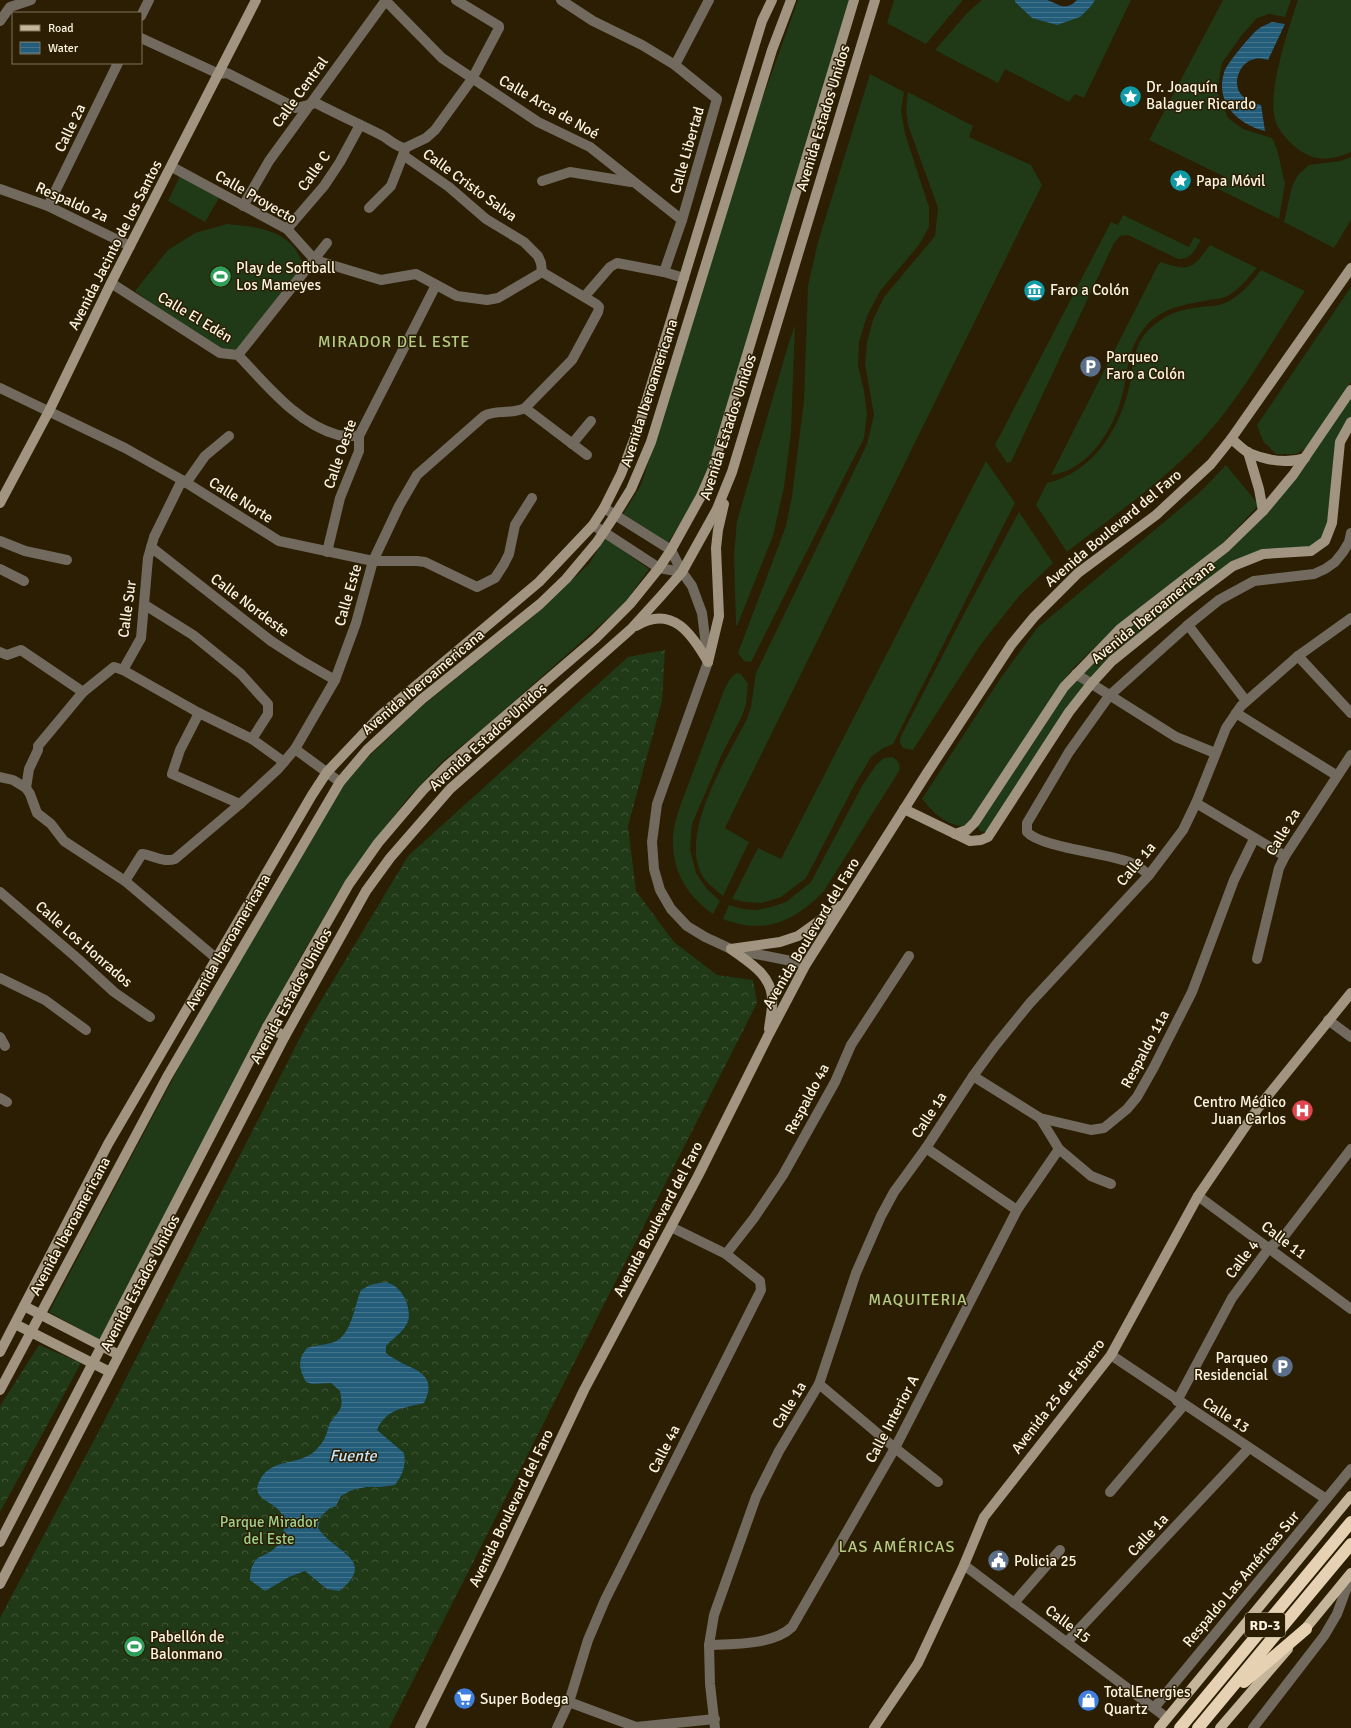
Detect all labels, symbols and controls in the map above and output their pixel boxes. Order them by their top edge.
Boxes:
legend [12,12,142,64]
text: Road [48,21,74,36]
text: Water [48,41,79,56]
street label: Avenida Estados Unidos [792,42,854,193]
street label: Calle Central [268,53,332,131]
street label: Calle Arca de Noé [496,71,602,143]
place label: Dr. Joaquín Balaguer Ricardo [1146,78,1256,113]
place icon: Dr. Joaquín Balaguer Ricardo [1118,83,1144,109]
street label: Calle 2a [51,101,89,155]
street label: Calle Libertad [666,104,708,195]
street label: Calle Cristo Salva [419,145,521,225]
street label: Calle C [294,147,334,195]
street label: Avenida Jacinto de los Santos [64,157,166,333]
street label: Calle Proyecto [212,166,300,228]
place icon: Papa Móvil [1167,168,1193,194]
place label: Papa Móvil [1196,172,1266,190]
street label: Respaldo 2a [33,178,111,226]
place label: Play de Softball Los Mameyes [236,259,335,294]
sports icon: Play de Softball Los Mameyes [207,264,233,290]
museum icon: Faro a Colón [1021,277,1047,303]
place label: Faro a Colón [1050,281,1129,299]
street label: Calle El Edén [154,288,236,346]
street label: Avenida Iberoamericana [617,317,681,469]
district label: MIRADOR DEL ESTE [318,332,470,352]
place label: Parqueo Faro a Colón [1106,348,1185,383]
street label: Avenida Estados Unidos [696,351,760,502]
parking icon: Parqueo Faro a Colón [1077,353,1103,379]
street label: Calle Oeste [320,417,360,491]
street label: Avenida Boulevard del Faro [1041,465,1185,590]
street label: Calle Norte [206,473,276,527]
street label: Avenida Iberoamericana [1087,556,1219,668]
street label: Calle Este [331,562,365,628]
street label: Calle Nordeste [207,570,293,640]
street label: Calle Sur [114,579,140,639]
street label: Avenida Iberoamericana [358,625,488,739]
street label: Avenida Estados Unidos [425,679,551,795]
street label: Calle 2a [1262,805,1304,859]
street label: Calle 1a [1113,838,1159,890]
street label: Avenida Boulevard del Faro [759,854,863,1012]
street label: Avenida Iberoamericana [182,871,274,1013]
street label: Calle Los Honrados [32,897,136,991]
street label: Avenida Estados Unidos [246,925,336,1067]
street label: Respaldo 11a [1117,1007,1173,1091]
street label: Respaldo 4a [781,1061,833,1137]
street label: Calle 1a [907,1088,951,1142]
place label: Centro Médico Juan Carlos [1193,1093,1286,1128]
hospital icon: Centro Médico Juan Carlos [1289,1098,1315,1124]
street label: Avenida Boulevard del Faro [609,1138,707,1300]
street label: Avenida Iberoamericana [26,1154,114,1298]
street label: Avenida Estados Unidos [96,1211,184,1354]
street label: Calle 11 [1258,1217,1310,1263]
street label: Calle 4 [1221,1236,1263,1282]
district label: MAQUITERIA [868,1290,968,1310]
street label: Avenida 25 de Febrero [1007,1335,1109,1457]
place label: Parqueo Residencial [1194,1349,1268,1384]
parking icon: Parqueo Residencial [1270,1354,1296,1380]
street label: Calle Interior A [861,1372,923,1466]
street label: Calle 1a [768,1378,810,1432]
street label: Calle 13 [1199,1393,1253,1437]
street label: Calle 4a [644,1422,684,1476]
street label: Avenida Boulevard del Faro [465,1426,557,1590]
water label: Fuente [330,1446,377,1466]
street label: Respaldo Las Américas Sur [1179,1507,1303,1651]
street label: Calle 1a [1124,1510,1172,1560]
park label: Parque Mirador del Este [220,1513,319,1548]
district label: LAS AMÉRICAS [839,1537,955,1557]
public building icon: Policia 25 [985,1548,1011,1574]
place label: Policia 25 [1014,1552,1077,1570]
street label: Calle 15 [1042,1601,1094,1647]
road number: RD-3 [1245,1613,1285,1637]
place label: Pabellón de Balonmano [150,1628,224,1663]
sports icon: Pabellón de Balonmano [122,1633,148,1659]
place label: TotalEnergies Quartz [1104,1683,1191,1718]
supermarket icon: Super Bodega [452,1686,478,1712]
shop icon: TotalEnergies Quartz [1076,1688,1102,1714]
place label: Super Bodega [480,1690,569,1708]

